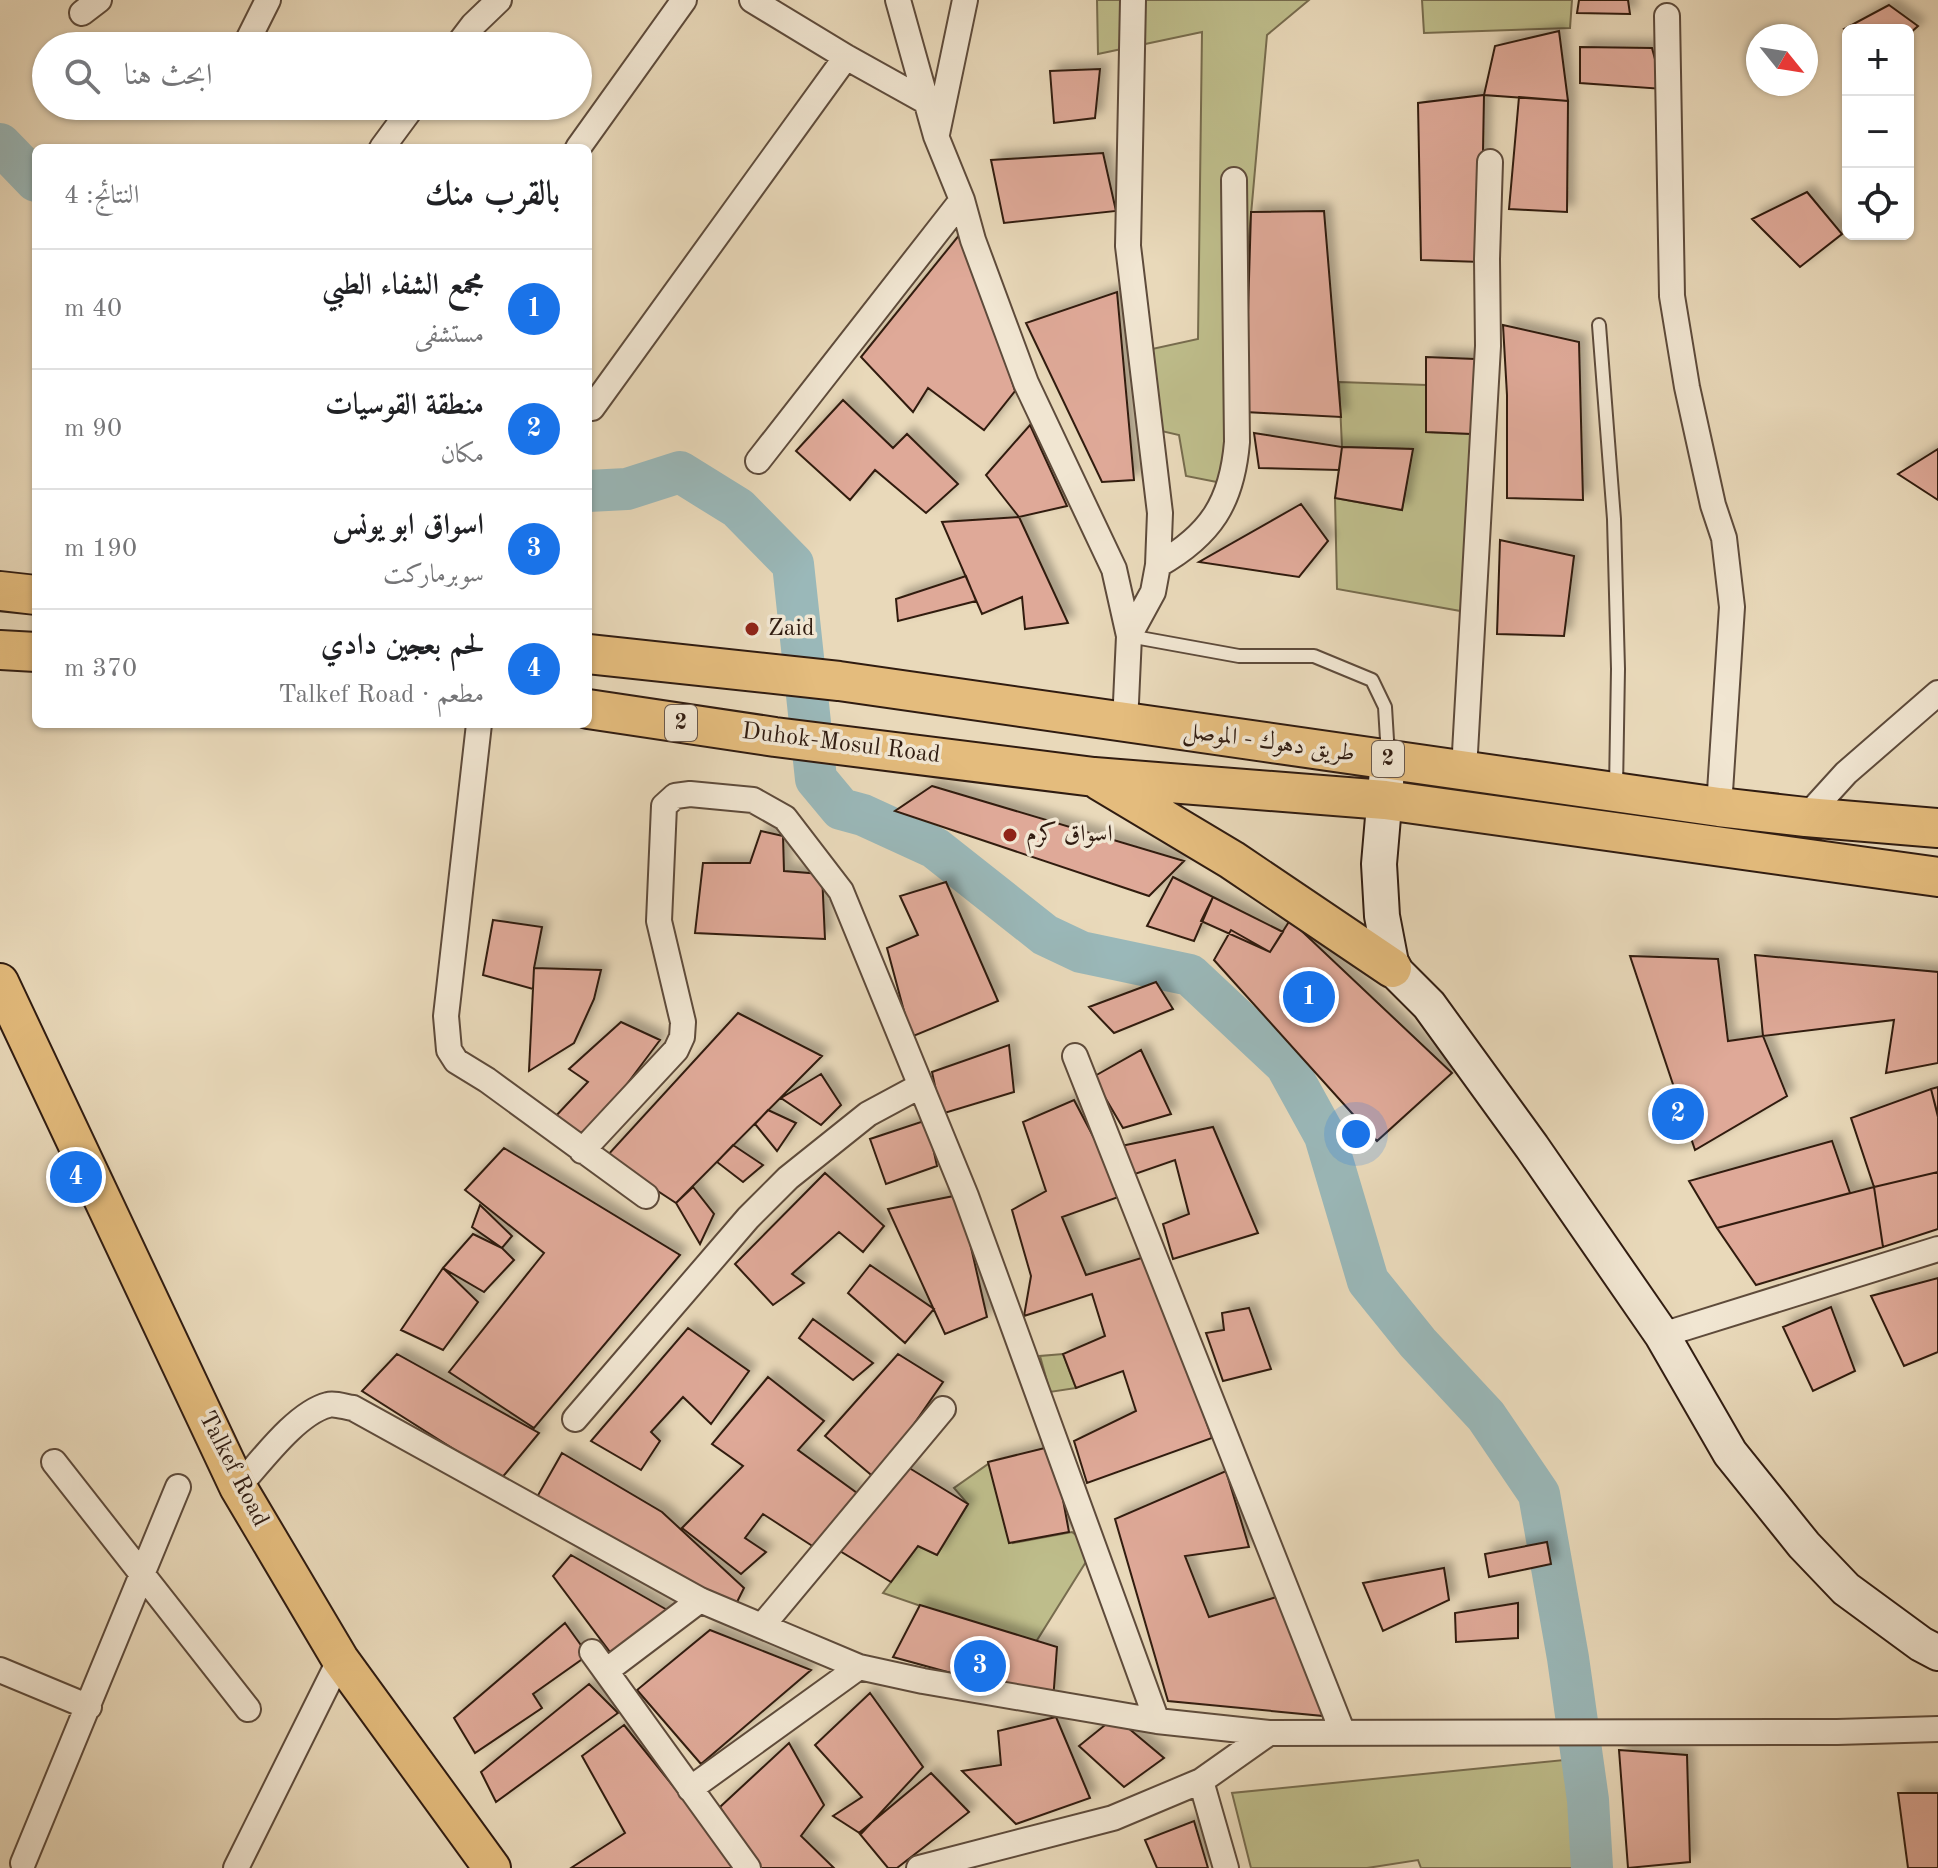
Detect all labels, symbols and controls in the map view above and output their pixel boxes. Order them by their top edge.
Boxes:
north arrow [1746,24,1818,96]
map controls [1842,24,1914,240]
button: + [1842,24,1914,96]
search box [32,32,592,120]
icon: search [60,54,104,98]
text: ابحث هنا [124,61,212,91]
button: − [1842,96,1914,168]
button: locate [1842,168,1914,240]
text: بالقرب منك [425,178,560,212]
text: النتائج: 4 [64,183,139,209]
text: مجمع الشفاء الطبي [322,271,484,301]
text: 40 m [64,296,122,322]
text: 1 [526,296,542,322]
text: مستشفى [415,322,484,348]
text: منطقة القوسيات [325,391,484,421]
text: 90 m [64,416,122,442]
text: 2 [526,416,542,442]
text: مكان [440,442,484,468]
text: اسواق ابو يونس [332,511,484,541]
text: 190 m [64,536,137,562]
text: 3 [526,536,542,562]
text: سوبرماركت [383,562,484,588]
place label: Zaid [768,617,815,641]
marker: Zaid [743,620,761,638]
text: لحم بعجين دادي [321,631,484,661]
text: 370 m [64,656,137,682]
text: 4 [526,656,542,682]
text: مطعم · Talkef Road [278,682,484,708]
road number: 2 [665,705,697,741]
street label: طريق دهوك - الموصل [1181,717,1357,770]
street label: Duhok-Mosul Road [740,720,942,768]
road number: 2 [1372,741,1404,777]
place label: اسواق كرم [1026,820,1113,854]
marker: اسواق كرم [1001,826,1019,844]
pin: 1 [1283,967,1335,1027]
pin: 2 [1652,1084,1704,1144]
your location [1336,1114,1376,1154]
pin: 4 [50,1147,102,1207]
street label: Talkef Road [194,1407,272,1531]
pin: 3 [954,1636,1006,1696]

